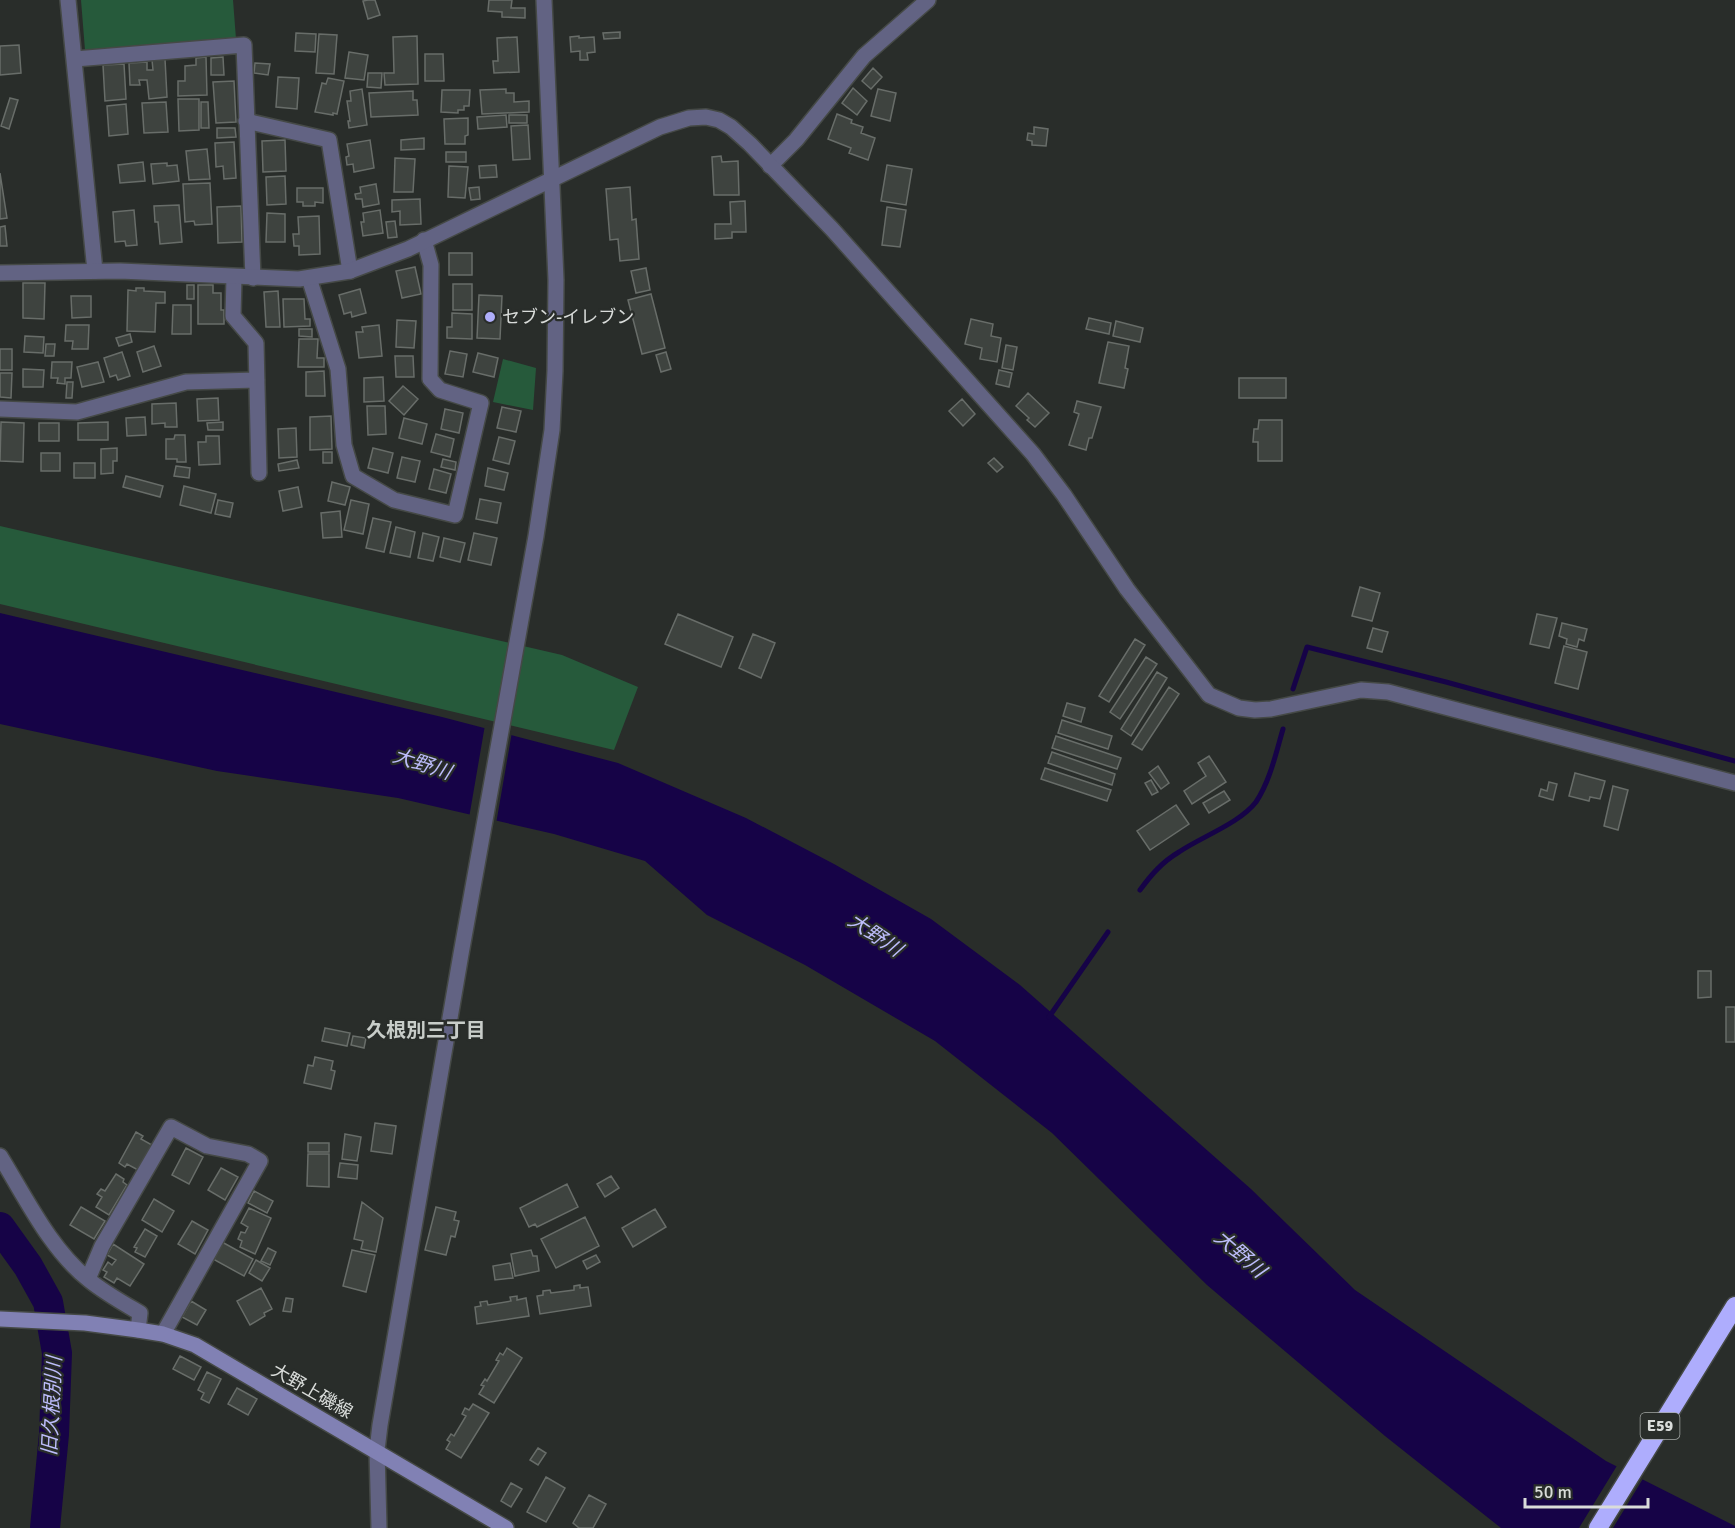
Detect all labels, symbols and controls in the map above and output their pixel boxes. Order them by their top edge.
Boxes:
place label: セブン-イレブン [502,306,634,328]
marker: セブン-イレブン [483,310,497,324]
water label: 大野川 [390,743,456,786]
water label: 大野川 [843,908,909,963]
district label: 久根別三丁目 [366,1018,486,1043]
water label: 大野川 [1209,1225,1272,1284]
water label: 旧久根別川 [37,1353,67,1457]
street label: 大野上磯線 [268,1359,356,1423]
road number: E59 [1640,1413,1680,1439]
scale bar [1525,1471,1648,1509]
text: 50 m [1534,1481,1572,1503]

